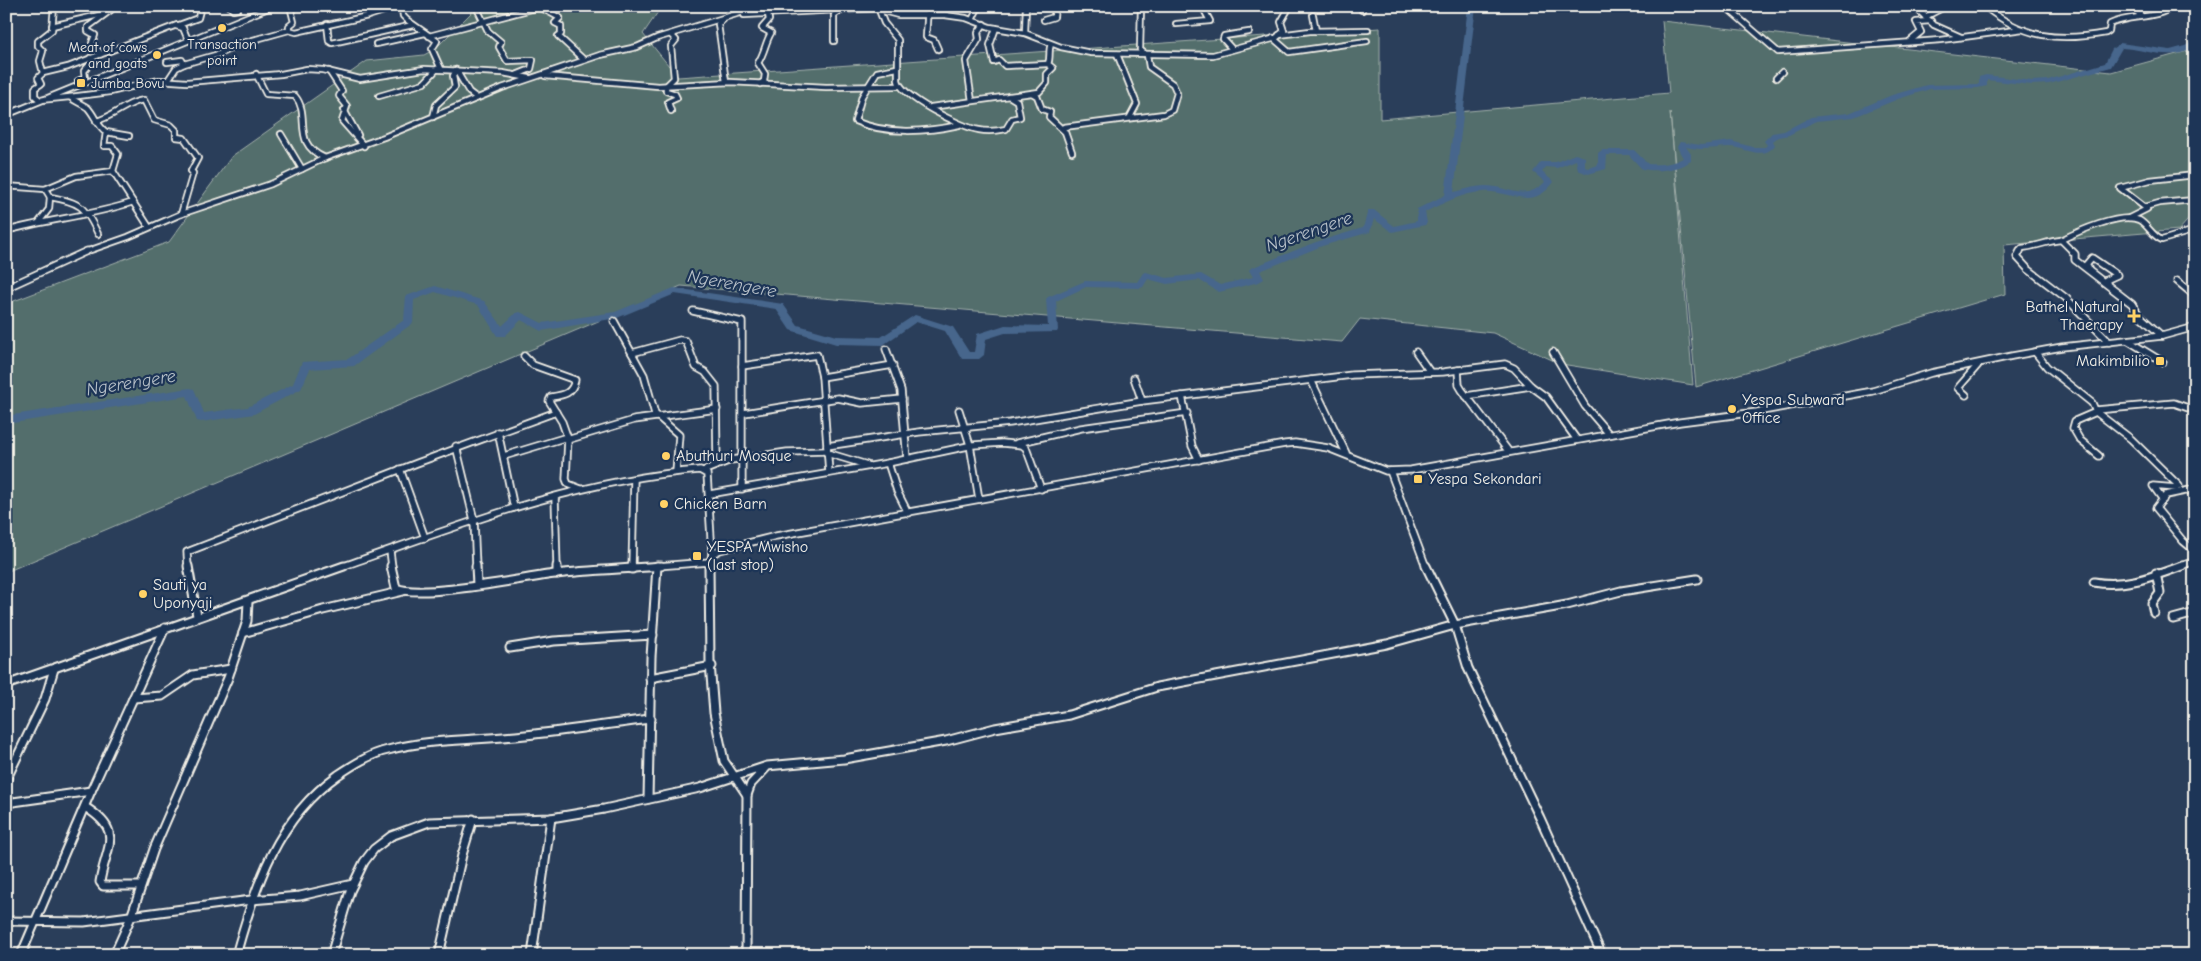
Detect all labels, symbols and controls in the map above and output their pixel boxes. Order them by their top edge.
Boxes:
marker: Transaction point [216,22,228,34]
place label: Transaction point [187,36,257,69]
place label: Meat of cows and goats [68,39,147,72]
marker: Meat of cows and goats [151,49,163,61]
place label: Jumba Bovu [91,75,164,92]
marker: Jumba Bovu [75,77,87,89]
water label: Ngerengere [1263,207,1355,257]
water label: Ngerengere [686,266,778,302]
place label: Bathel Natural Thaerapy [2025,298,2124,334]
marker: Bathel Natural Thaerapy [2127,309,2141,323]
place label: Makimbilio [2076,352,2150,370]
marker: Makimbilio [2154,355,2166,367]
water label: Ngerengere [85,366,177,400]
place label: Yespa Subward Office [1742,391,1845,427]
marker: Yespa Subward Office [1726,403,1738,415]
place label: Abuthuri Mosque [676,447,792,465]
marker: Abuthuri Mosque [660,450,672,462]
place label: Yespa Sekondari [1428,470,1542,488]
marker: Yespa Sekondari [1412,473,1424,485]
place label: Chicken Barn [674,495,767,513]
marker: Chicken Barn [658,498,670,510]
place label: YESPA Mwisho (last stop) [707,538,808,574]
marker: YESPA Mwisho (last stop) [691,550,703,562]
place label: Sauti ya Uponyaji [153,576,212,612]
marker: Sauti ya Uponyaji [137,588,149,600]

